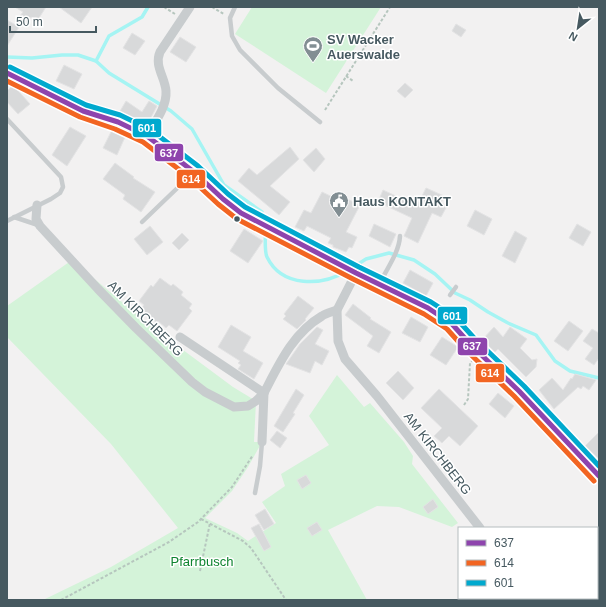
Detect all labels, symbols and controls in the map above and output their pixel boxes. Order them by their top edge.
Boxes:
scale bar [10,8,96,34]
north arrow [558,8,598,48]
text: 50 m [16,15,43,29]
text: N [567,29,579,44]
place label: SV Wacker Auerswalde [327,32,400,62]
sports icon: SV Wacker Auerswalde [302,35,324,63]
line badge: 601 [132,118,162,138]
text: 601 [138,122,156,134]
line badge: 637 [154,143,184,162]
text: 637 [160,147,178,159]
line badge: 614 [176,169,206,189]
text: 614 [182,173,201,185]
public building icon: Haus KONTAKT [328,190,350,218]
place label: Haus KONTAKT [353,194,451,209]
unlabelled marker [232,214,242,224]
street label: AM KIRCHBERG [105,278,186,359]
line badge: 601 [437,306,468,325]
text: 601 [443,310,461,322]
line badge: 637 [457,337,488,356]
text: 637 [463,340,481,352]
line badge: 614 [475,363,505,383]
text: 614 [481,367,500,379]
street label: AM KIRCHBERG [401,409,474,497]
legend [458,527,598,599]
text: 637 [494,536,514,550]
park label: Pfarrbusch [171,554,233,569]
text: 614 [494,556,514,570]
text: 601 [494,576,514,590]

